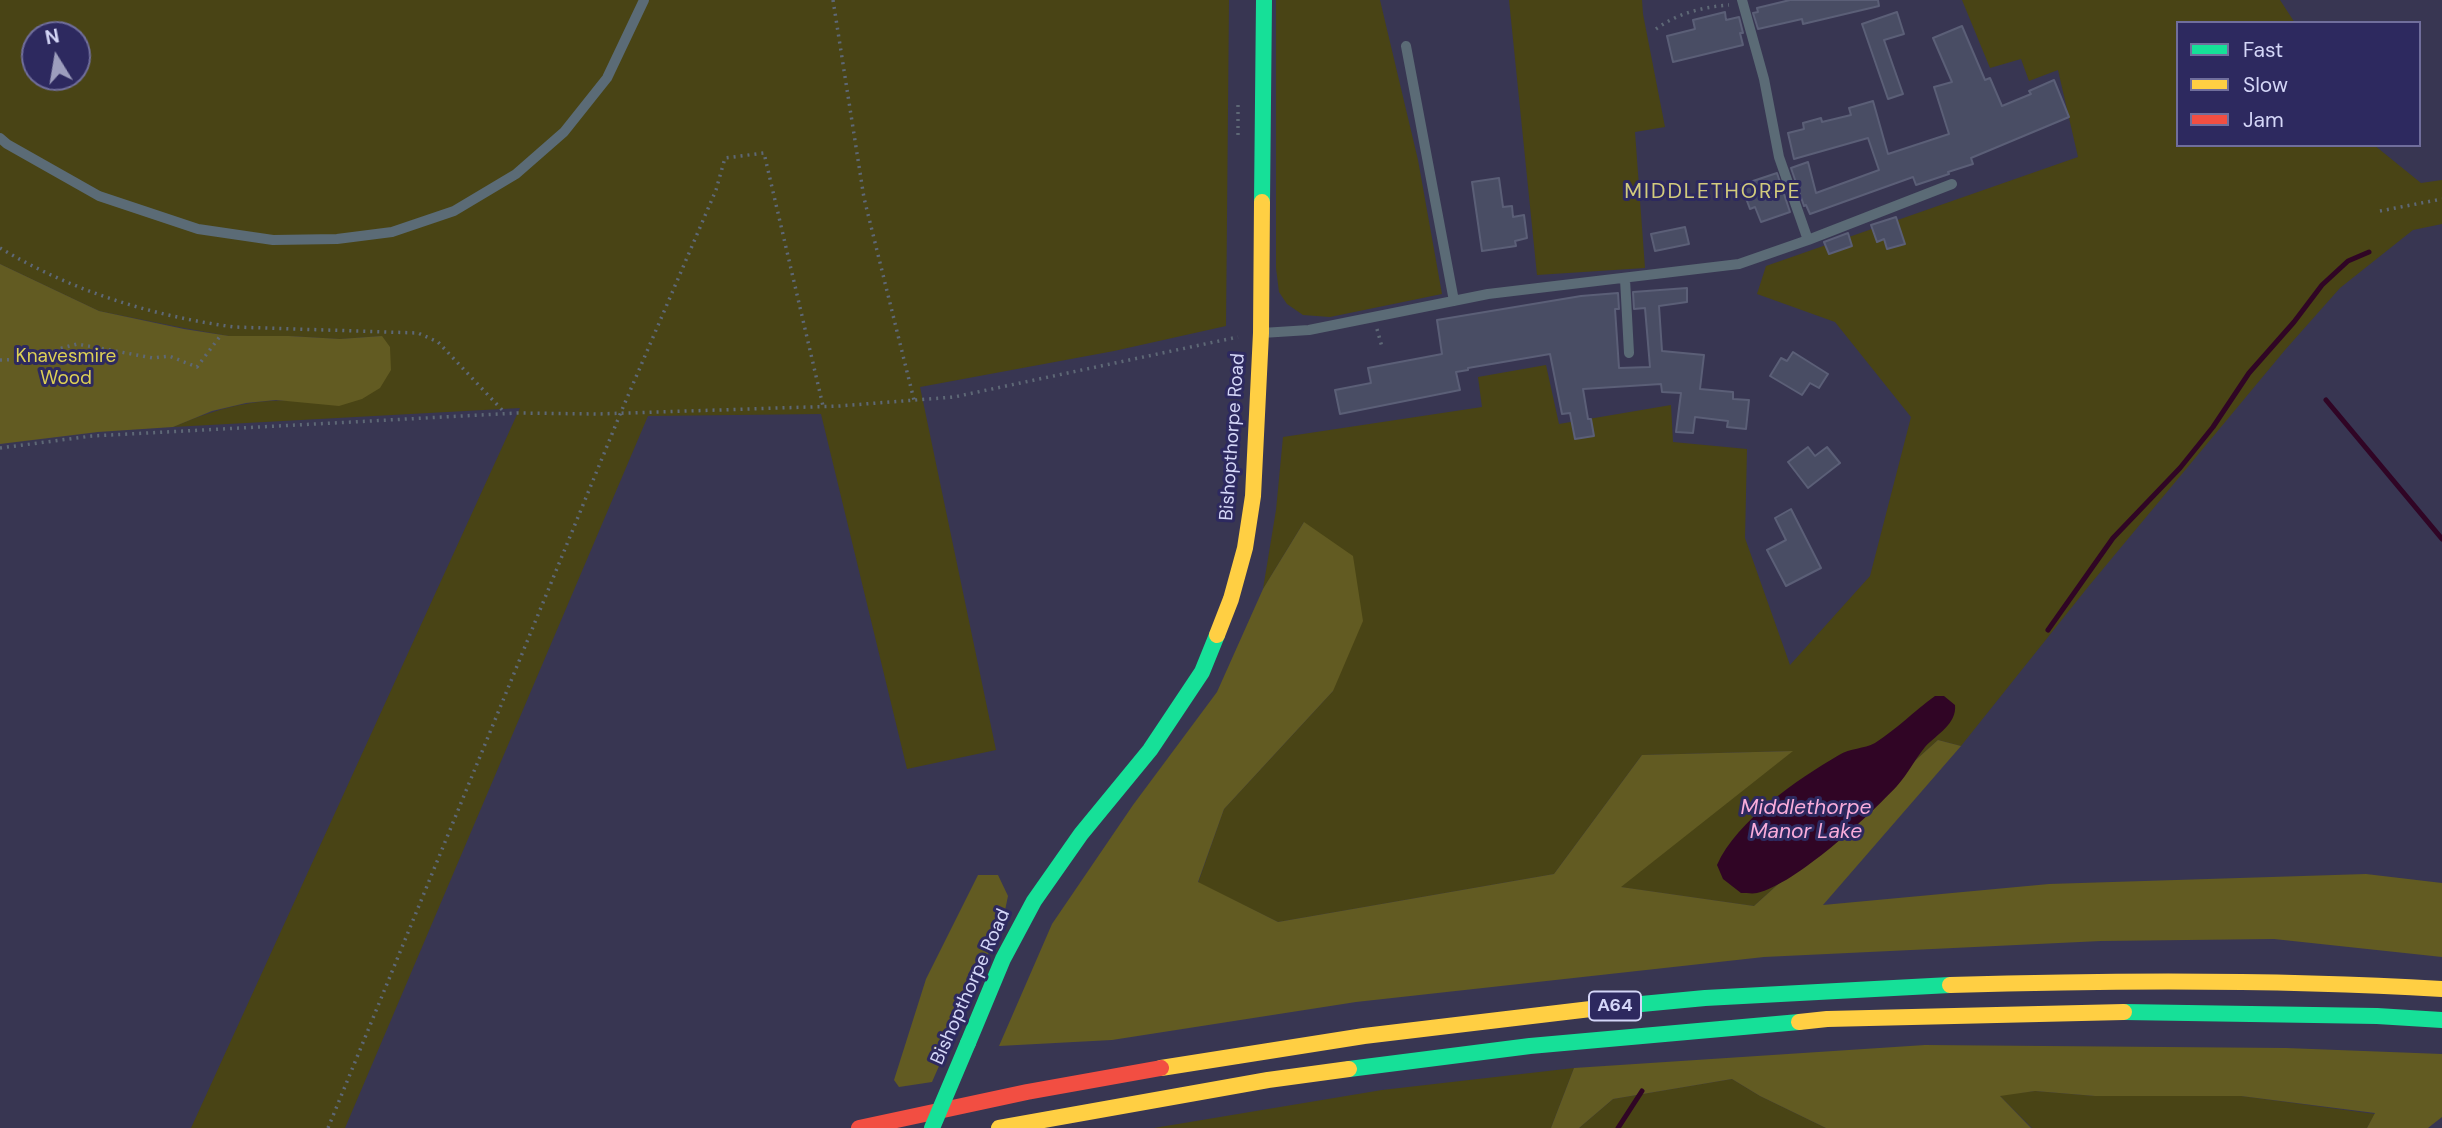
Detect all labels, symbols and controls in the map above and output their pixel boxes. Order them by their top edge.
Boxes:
north arrow [21,21,91,91]
legend [2176,21,2421,147]
text: N [43,23,61,50]
text: Fast [2243,36,2283,64]
text: Slow [2243,71,2288,99]
text: Jam [2243,106,2284,134]
district label: MIDDLETHORPE [1626,179,1800,205]
park label: Knavesmire Wood [16,346,116,390]
street label: Bishopthorpe Road [1216,352,1250,522]
water label: Middlethorpe Manor Lake [1740,795,1872,845]
street label: Bishopthorpe Road [926,906,1016,1068]
road number: A64 [1589,992,1641,1021]

